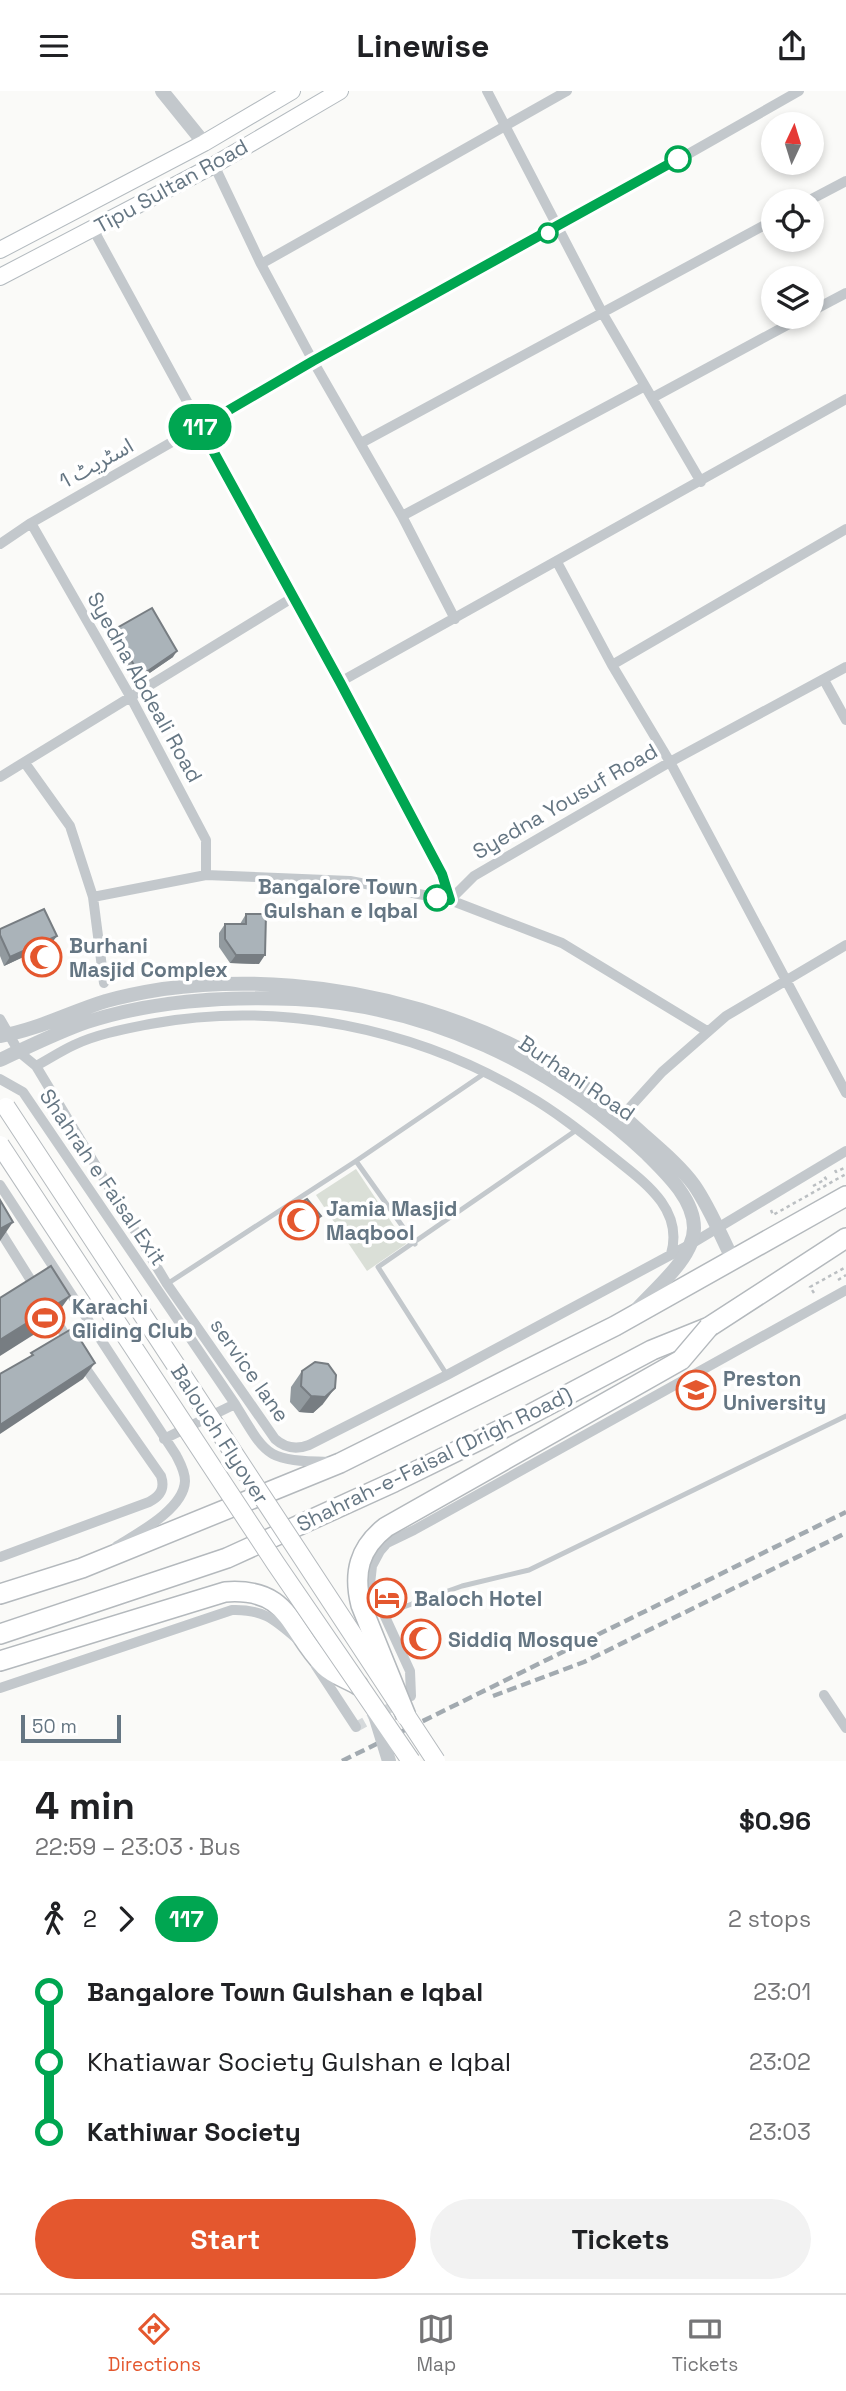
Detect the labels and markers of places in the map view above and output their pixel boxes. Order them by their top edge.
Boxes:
unlabelled marker [665,146,691,172]
unlabelled marker [538,223,558,243]
place label: Bangalore Town Gulshan e Iqbal [258,873,418,924]
marker: Bangalore Town Gulshan e Iqbal [424,885,450,911]
place label: Burhani Masjid Complex [69,932,228,983]
mosque icon: Burhani Masjid Complex [21,936,63,978]
place label: Jamia Masjid Maqbool [326,1195,457,1246]
mosque icon: Jamia Masjid Maqbool [278,1199,320,1241]
place label: Karachi Gliding Club [72,1293,193,1344]
sports icon: Karachi Gliding Club [24,1297,66,1339]
place label: Preston University [723,1365,826,1416]
school or university icon: Preston University [675,1369,717,1411]
hotel icon: Baloch Hotel [366,1577,408,1619]
place label: Baloch Hotel [414,1585,542,1612]
mosque icon: Siddiq Mosque [400,1618,442,1660]
place label: Siddiq Mosque [448,1626,598,1653]

